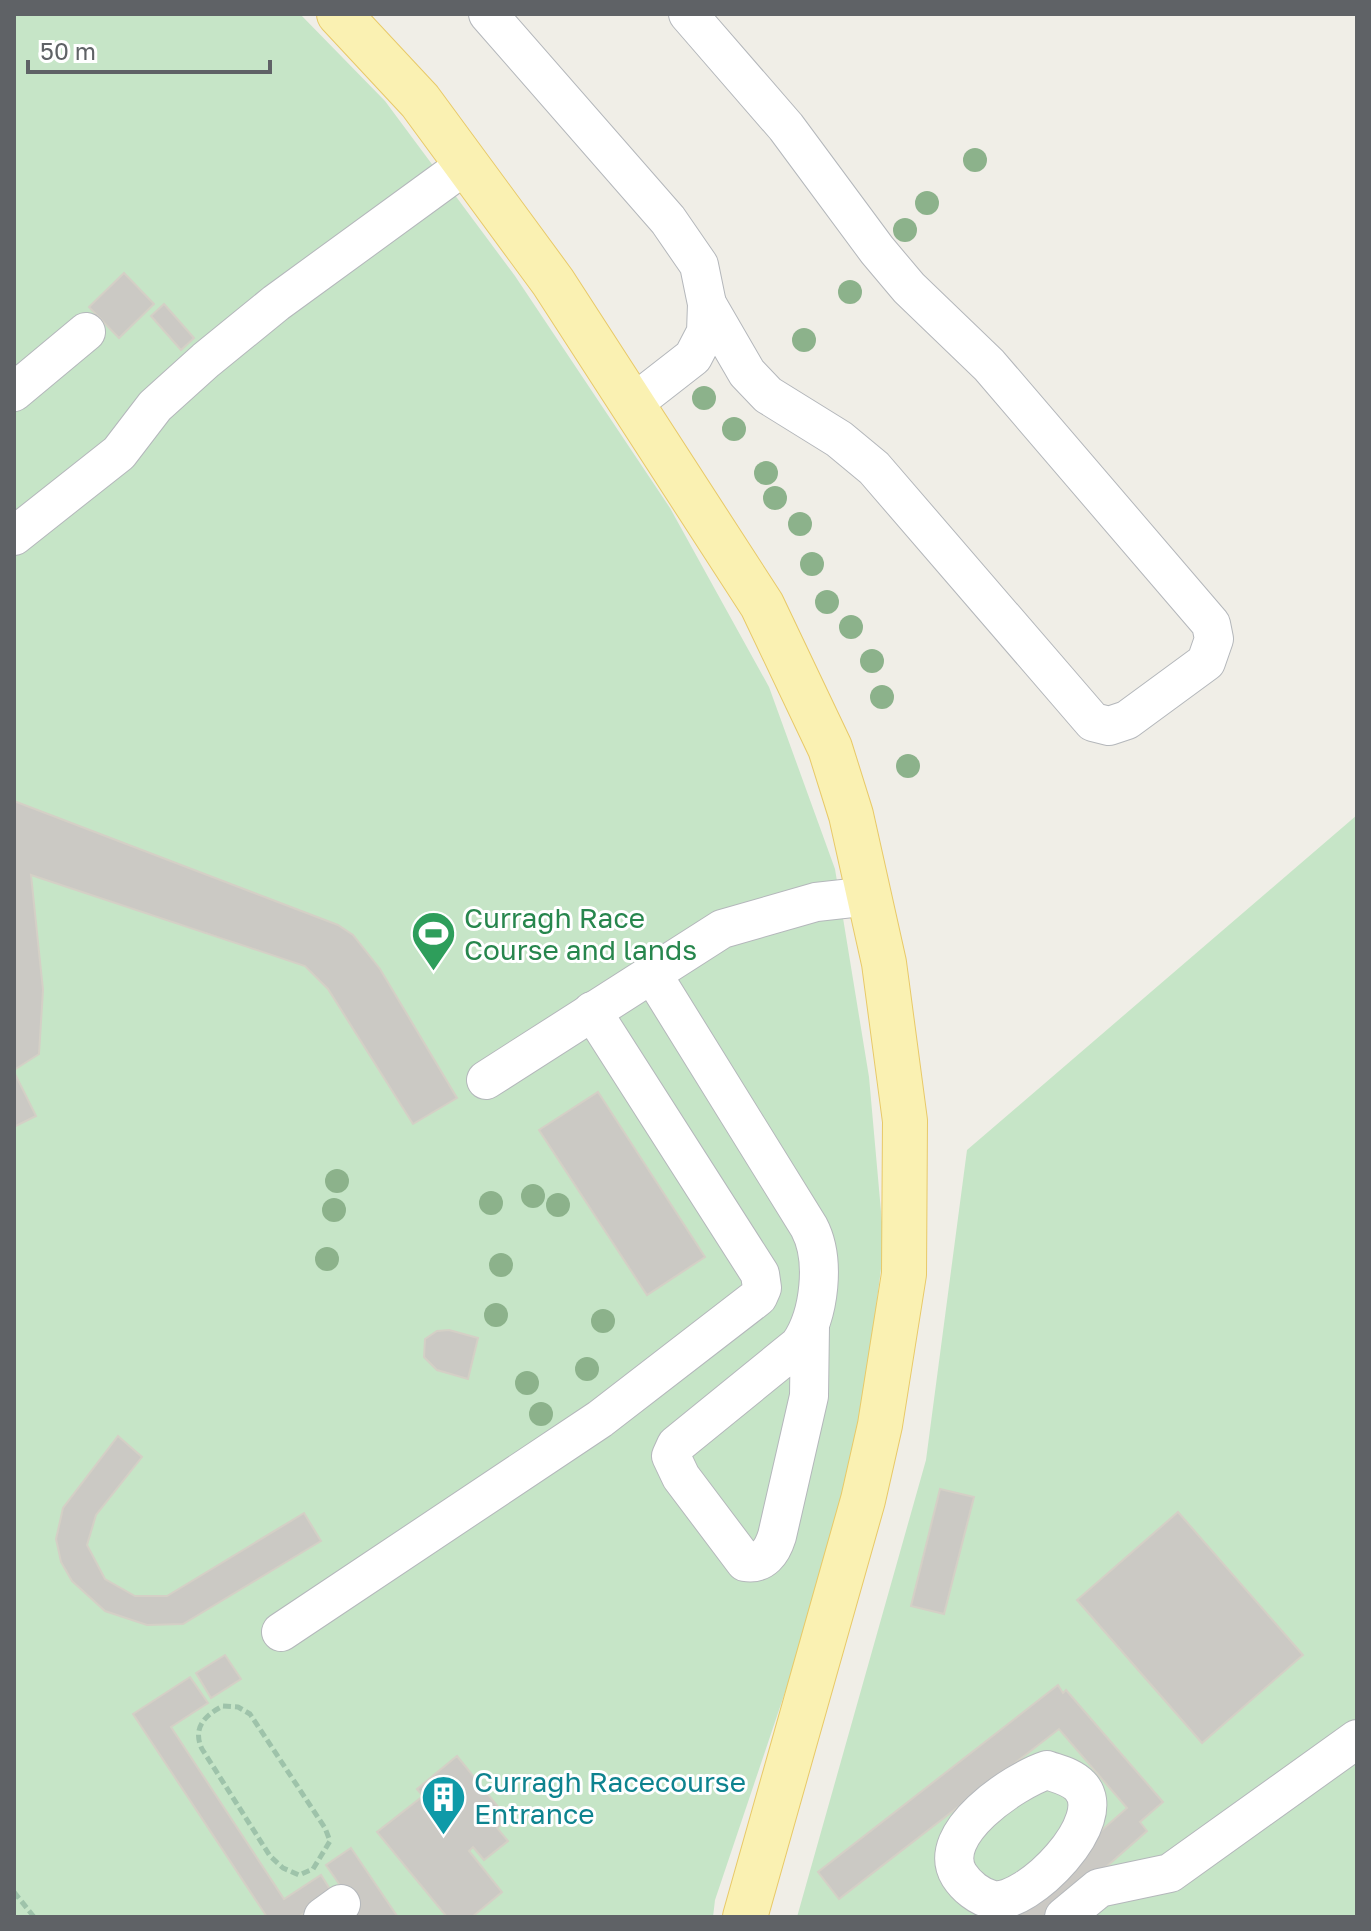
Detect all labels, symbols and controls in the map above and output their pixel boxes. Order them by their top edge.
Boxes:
scale bar [28,24,270,74]
text: 50 m [40,36,96,65]
place label: Curragh Race Course and lands [464,901,697,966]
sports icon: Curragh Race Course and lands [409,910,457,973]
place label: Curragh Racecourse Entrance [474,1765,746,1830]
building icon: Curragh Racecourse Entrance [419,1774,467,1837]

